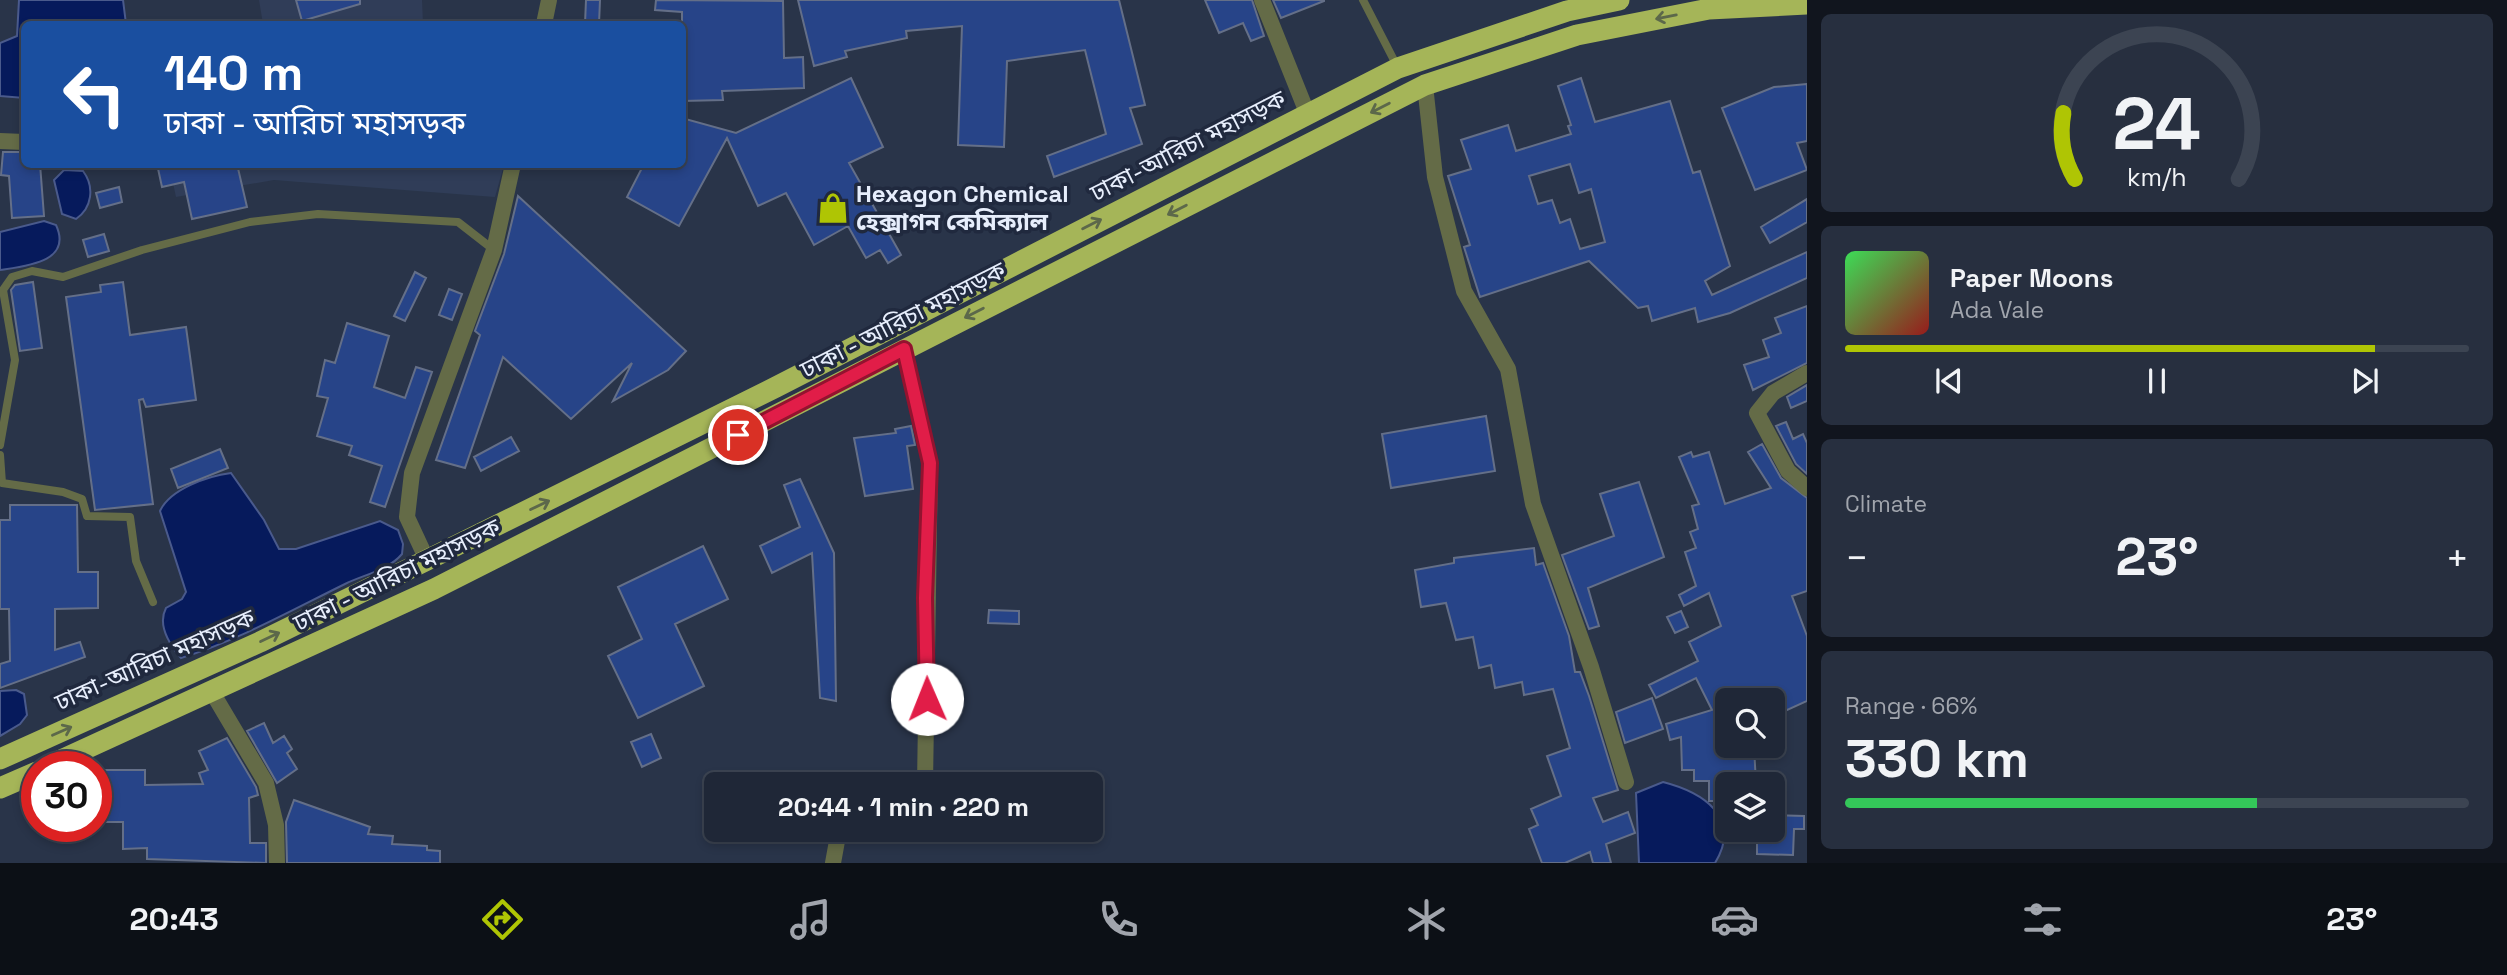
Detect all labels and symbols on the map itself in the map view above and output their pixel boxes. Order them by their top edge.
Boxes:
one-way arrow [1655,11,1678,25]
street label: ঢাকা-আরিচা মহাসড়ক [1084,83,1291,209]
one-way arrow [1370,101,1391,115]
place label: Hexagon Chemical হেক্সাগন কেমিক্যাল [856,178,1069,237]
shop icon: Hexagon Chemical হেক্সাগন কেমিক্যাল [816,191,850,225]
one-way arrow [1167,204,1188,218]
one-way arrow [1081,217,1102,230]
street label: ঢাকা - আরিচা মহাসড়ক [794,254,1011,385]
one-way arrow [964,306,985,320]
pin [708,405,768,465]
one-way arrow [529,497,550,511]
street label: ঢাকা - আরিচা মহাসড়ক [287,511,506,639]
street label: ঢাকা-আরিচা মহাসড়ক [49,601,260,718]
one-way arrow [259,630,280,644]
position arrow [890,662,964,736]
one-way arrow [51,724,72,737]
speed limit sign: 30 [21,751,112,842]

